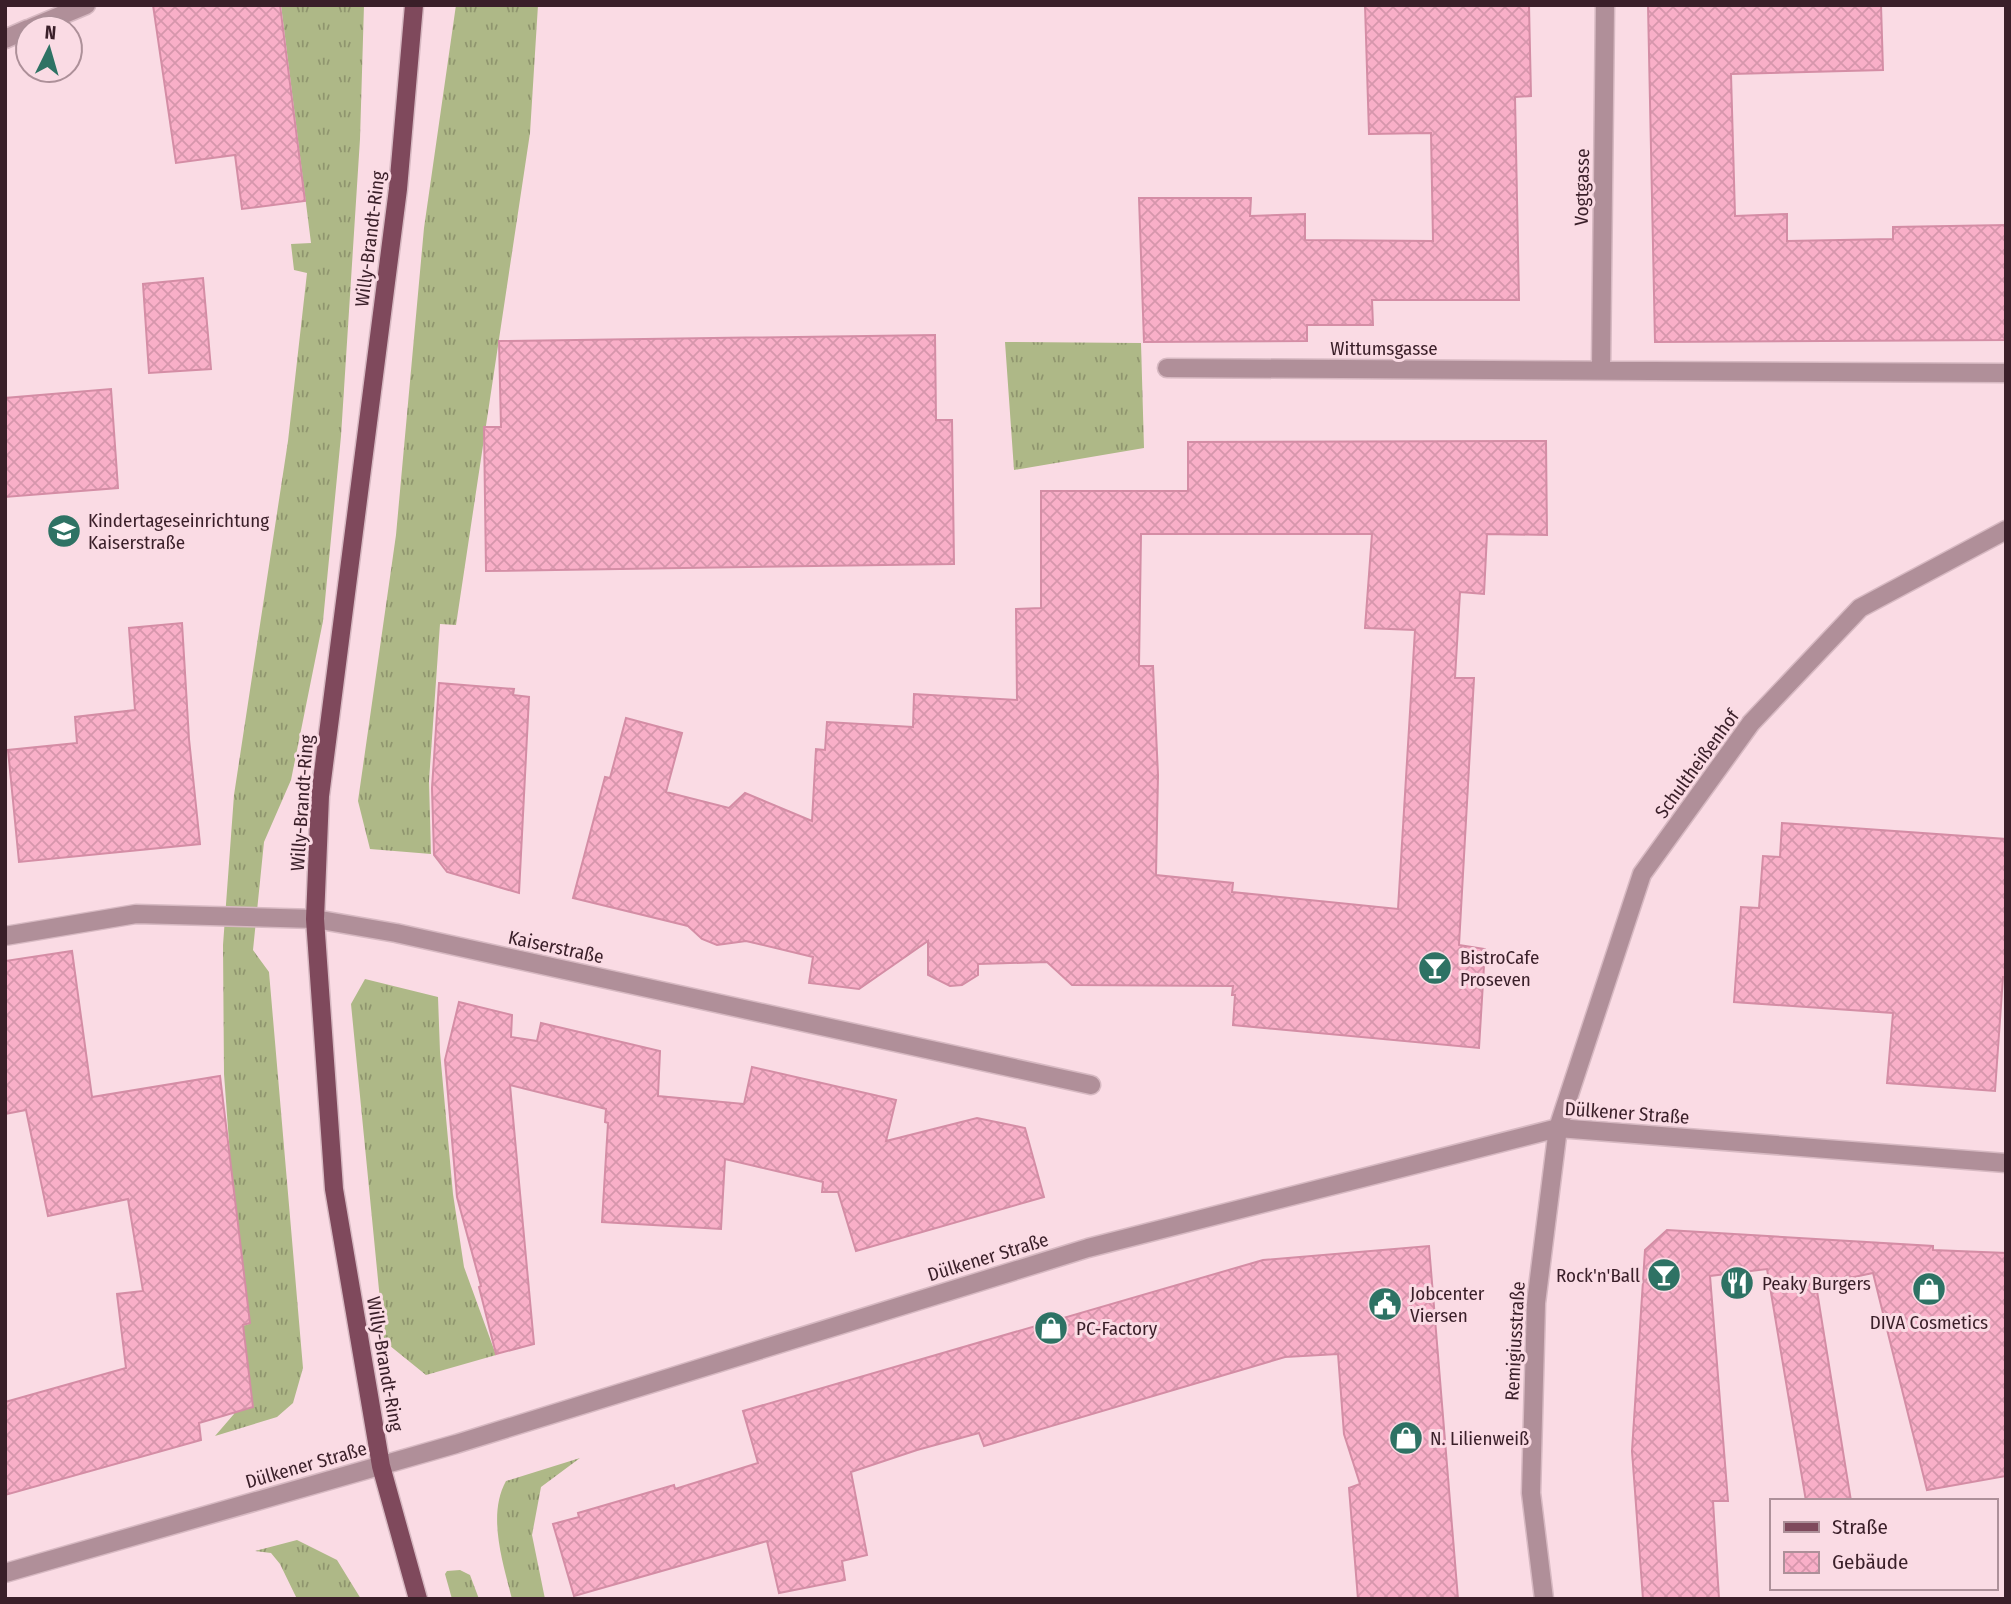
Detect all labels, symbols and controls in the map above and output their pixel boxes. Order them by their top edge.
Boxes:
north arrow [14,14,84,84]
text: N [44,21,57,45]
street label: Vogtgasse [1570,148,1594,226]
street label: Willy-Brandt-Ring [350,170,390,308]
street label: Wittumsgasse [1330,337,1438,360]
place label: Kindertageseinrichtung Kaiserstraße [88,509,269,554]
school or university icon: Kindertageseinrichtung Kaiserstraße [45,512,83,550]
street label: Schultheißenhof [1650,704,1745,823]
street label: Willy-Brandt-Ring [286,734,318,872]
street label: Kaiserstraße [506,926,606,968]
place label: BistroCafe Proseven [1460,946,1539,991]
bar icon: BistroCafe Proseven [1416,949,1454,987]
street label: Dülkener Straße [1564,1097,1690,1129]
street label: Dülkener Straße [925,1228,1051,1286]
bar icon: Rock'n'Ball [1645,1256,1683,1294]
place label: Rock'n'Ball [1556,1264,1640,1287]
restaurant icon: Peaky Burgers [1718,1264,1756,1302]
shop icon: DIVA Cosmetics [1910,1270,1948,1308]
place label: Peaky Burgers [1762,1272,1871,1295]
street label: Remigiusstraße [1500,1281,1530,1401]
place label: Jobcenter Viersen [1410,1282,1485,1327]
public building icon: Jobcenter Viersen [1366,1285,1404,1323]
street label: Willy-Brandt-Ring [362,1295,408,1433]
shop icon: PC-Factory [1032,1309,1070,1347]
place label: DIVA Cosmetics [1870,1311,1988,1334]
place label: PC-Factory [1076,1317,1158,1340]
shop icon: N. Lilienweiß [1387,1419,1425,1457]
place label: N. Lilienweiß [1430,1427,1529,1450]
street label: Dülkener Straße [243,1437,369,1493]
legend [1770,1499,1997,1590]
text: Straße [1832,1514,1888,1540]
text: Gebäude [1832,1549,1908,1575]

